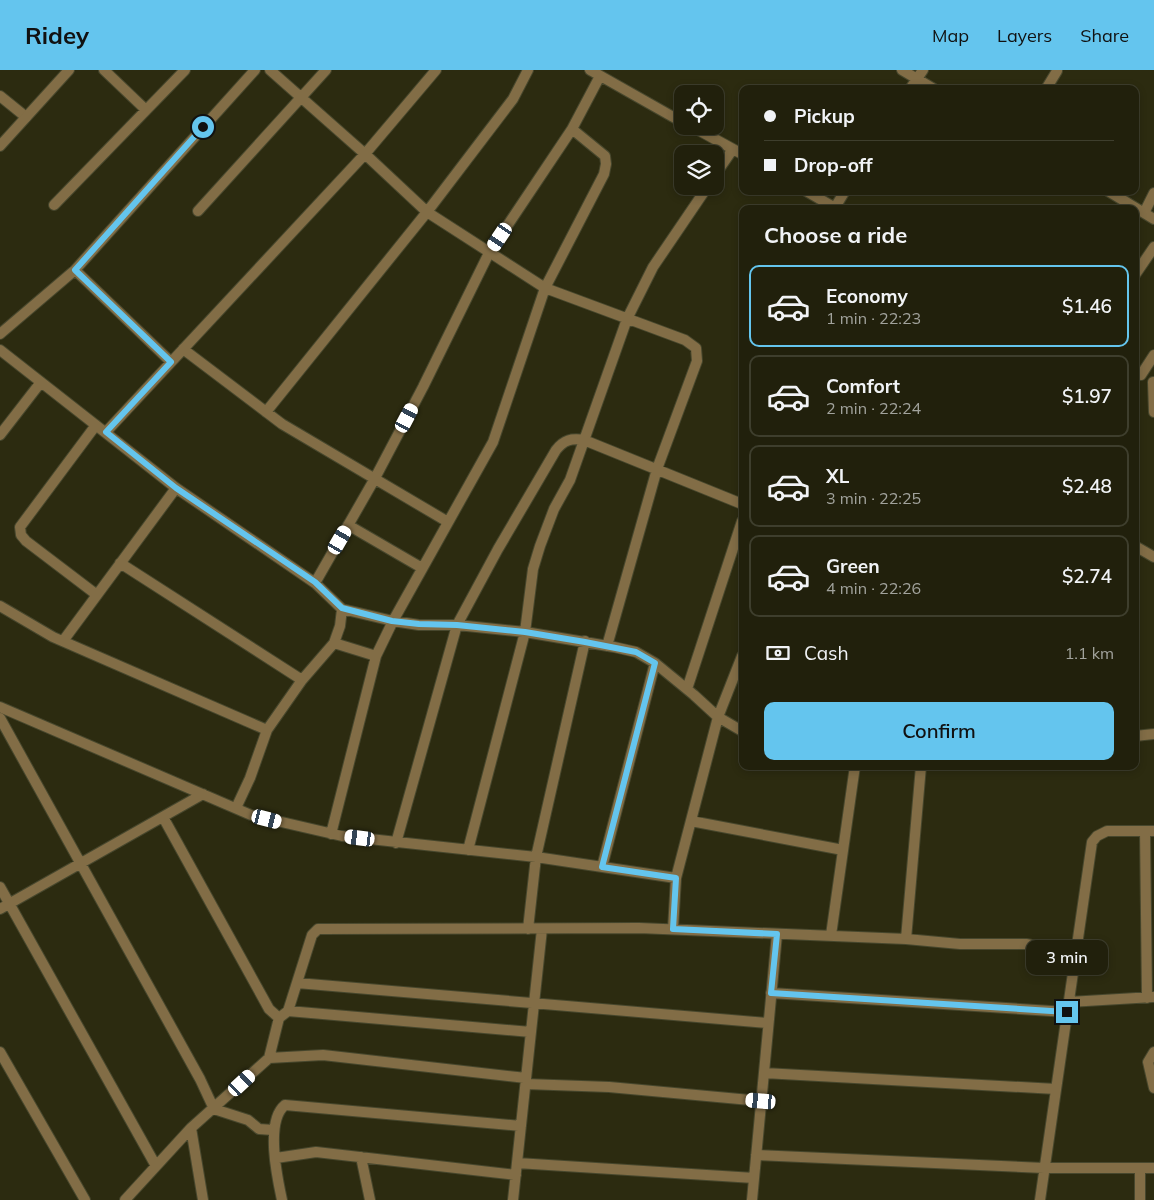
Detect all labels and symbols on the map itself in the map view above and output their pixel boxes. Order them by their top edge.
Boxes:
route start [192,116,214,138]
car [485,220,514,254]
car [393,401,420,435]
car [326,523,353,557]
car [250,808,283,830]
car [344,829,375,847]
callout: 3 min [1026,940,1108,974]
route end [1056,1001,1078,1023]
car [225,1067,258,1099]
car [745,1092,776,1110]

